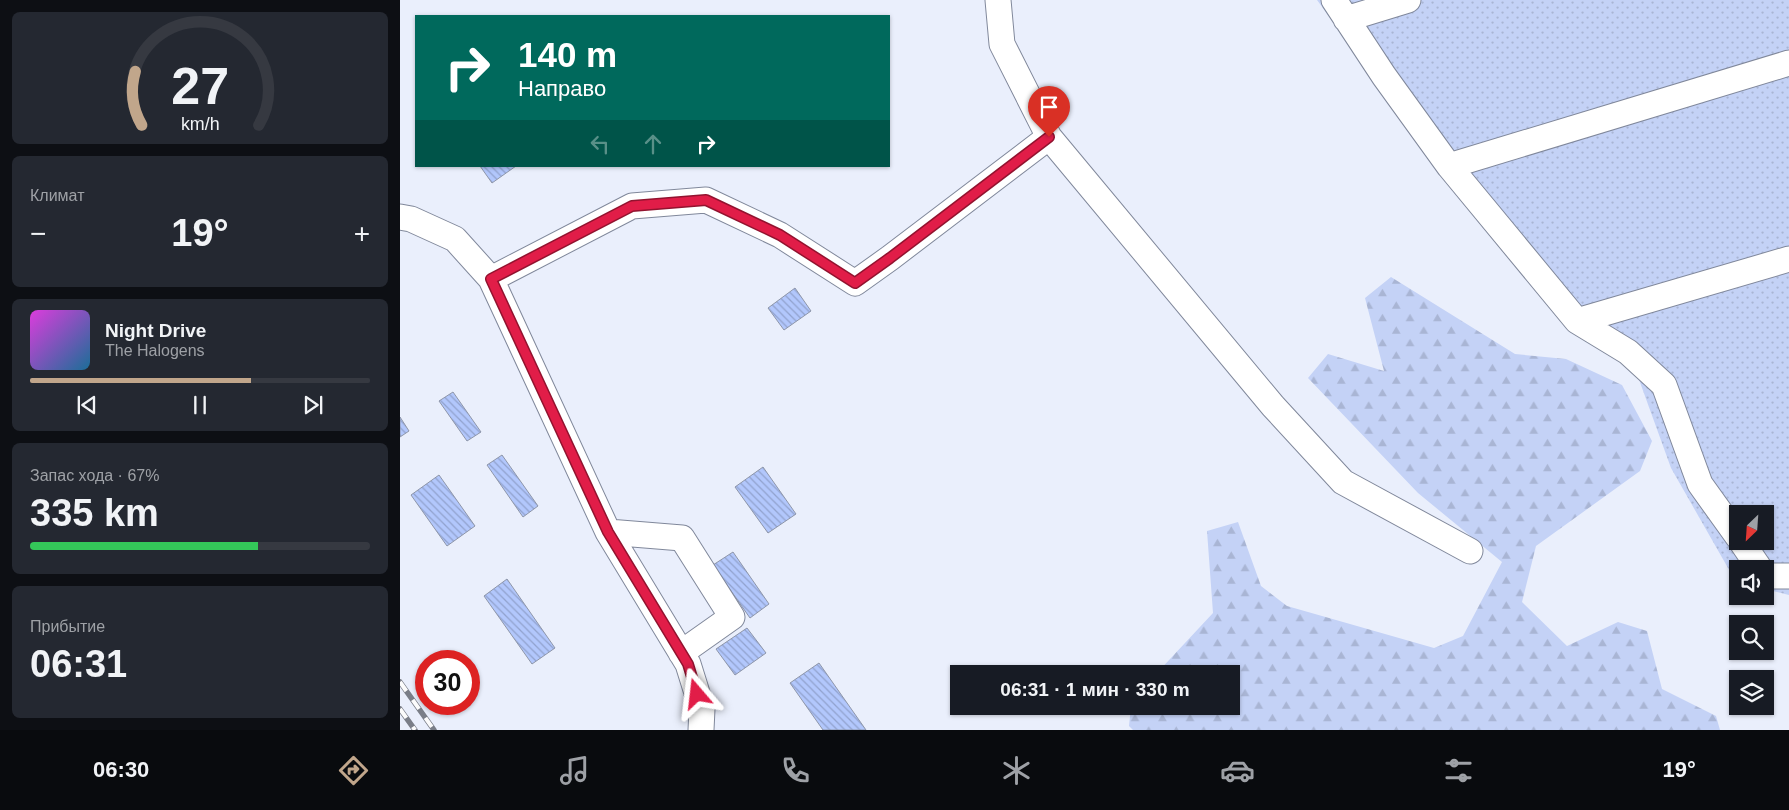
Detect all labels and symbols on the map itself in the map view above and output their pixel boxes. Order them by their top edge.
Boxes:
pin [1028,86,1070,137]
north arrow [1729,505,1774,550]
speed limit sign: 30 [415,650,480,715]
position arrow [670,667,722,719]

